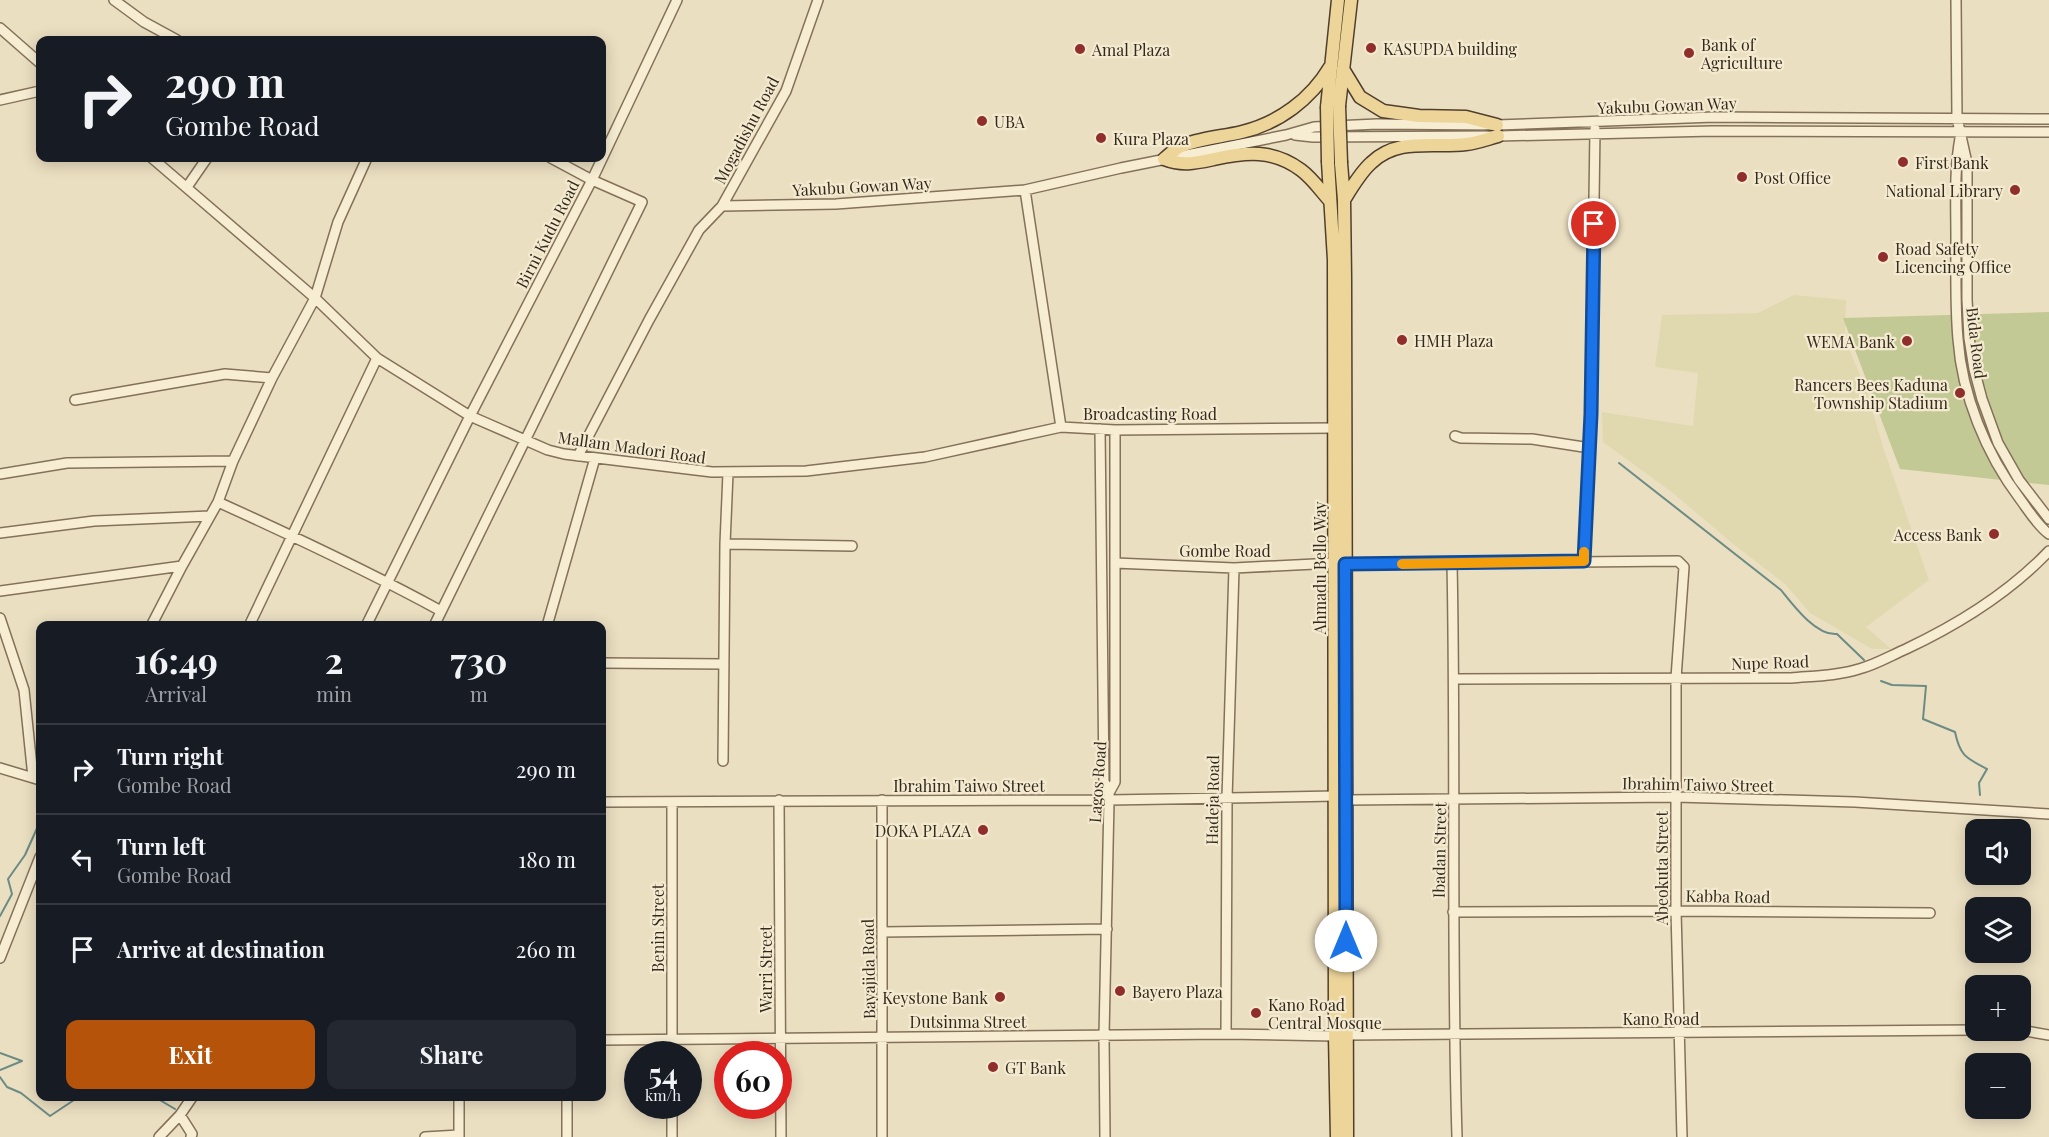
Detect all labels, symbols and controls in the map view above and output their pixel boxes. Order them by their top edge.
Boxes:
place label: Bank of Agriculture [1700,34,1783,73]
place label: KASUPDA building [1383,38,1518,59]
place label: Amal Plaza [1091,39,1170,60]
marker: KASUPDA building [1364,41,1378,55]
marker: Amal Plaza [1073,42,1087,56]
marker: Bank of Agriculture [1682,46,1696,60]
text: 290 m [165,53,285,109]
icon: right [66,60,144,138]
street label: Mogadishu Road [709,73,783,187]
street label: Yakubu Gowan Way [1596,92,1737,118]
text: Gombe Road [165,107,320,143]
place label: UBA [994,111,1026,132]
marker: UBA [975,114,989,128]
place label: Kura Plaza [1113,128,1189,149]
marker: Kura Plaza [1094,131,1108,145]
place label: First Bank [1915,152,1989,173]
marker: First Bank [1896,155,1910,169]
place label: Post Office [1754,167,1831,188]
marker: Post Office [1735,170,1749,184]
street label: Yakubu Gowan Way [791,172,932,200]
street label: Birni Kudu Road [511,176,583,292]
place label: National Library [1885,180,2003,201]
marker: National Library [2008,183,2022,197]
pin [1568,198,1619,249]
icon: arrive [1577,207,1610,240]
place label: Road Safety Licencing Office [1895,238,2011,277]
marker: Road Safety Licencing Office [1876,250,1890,264]
street label: Bida Road [1962,306,1992,380]
place label: HMH Plaza [1414,330,1494,351]
place label: WEMA Bank [1805,331,1895,352]
marker: HMH Plaza [1395,333,1409,347]
marker: WEMA Bank [1900,334,1914,348]
place label: Rancers Bees Kaduna Township Stadium [1794,374,1948,413]
marker: Rancers Bees Kaduna Township Stadium [1953,386,1967,400]
street label: Broadcasting Road [1083,403,1217,424]
street label: Mallam Madori Road [557,426,707,468]
street label: Ahmadu Bello Way [1309,501,1330,636]
place label: Access Bank [1893,524,1982,545]
marker: Access Bank [1987,527,2001,541]
street label: Gombe Road [1179,540,1271,561]
text: 16:49 [134,635,218,683]
text: 2 [325,635,343,683]
text: 730 [450,635,507,683]
street label: Nupe Road [1731,650,1809,674]
text: Arrival [145,680,207,707]
text: min [316,680,352,707]
text: m [470,680,488,707]
street label: Lagos Road [1084,740,1110,824]
text: Turn right [117,741,223,771]
icon: right [66,753,99,786]
text: 290 m [516,754,576,784]
street label: Hadeja Road [1201,755,1223,845]
text: Gombe Road [117,771,232,798]
street label: Ibrahim Taiwo Street [1622,772,1774,796]
street label: Ibrahim Taiwo Street [893,775,1045,796]
street label: Ibadan Street [1428,801,1450,898]
street label: Abeokuta Street [1651,811,1672,926]
map controls [1965,819,2031,1119]
button: sound [1965,819,2031,885]
place label: DOKA PLAZA [875,820,972,841]
marker: DOKA PLAZA [976,823,990,837]
text: Turn left [117,831,206,861]
icon: left [66,843,99,876]
text: 180 m [518,844,576,874]
text: Gombe Road [117,861,232,888]
street label: Benin Street [647,883,668,972]
street label: Kabba Road [1686,885,1770,907]
button: layers [1965,897,2031,963]
position arrow [1314,909,1378,973]
street label: Bayajida Road [857,919,879,1019]
street label: Warri Street [755,925,776,1014]
icon: arrive [66,933,99,966]
text: Arrive at destination [117,934,325,964]
text: 260 m [516,934,576,964]
button: + [1965,975,2031,1041]
place label: Bayero Plaza [1132,981,1223,1002]
marker: Bayero Plaza [1113,984,1127,998]
place label: Keystone Bank [882,987,988,1008]
marker: Keystone Bank [993,990,1007,1004]
place label: Kano Road Central Mosque [1268,994,1382,1033]
marker: Kano Road Central Mosque [1249,1006,1263,1020]
street label: Kano Road [1622,1008,1700,1029]
street label: Dutsinma Street [910,1011,1027,1032]
button: Exit [66,1020,315,1089]
button: Share [327,1020,576,1089]
speed limit sign: 60 [714,1041,792,1119]
text: 54 [648,1053,678,1093]
button: − [1965,1053,2031,1119]
place label: GT Bank [1005,1057,1066,1078]
marker: GT Bank [986,1060,1000,1074]
text: km/h [645,1085,681,1105]

